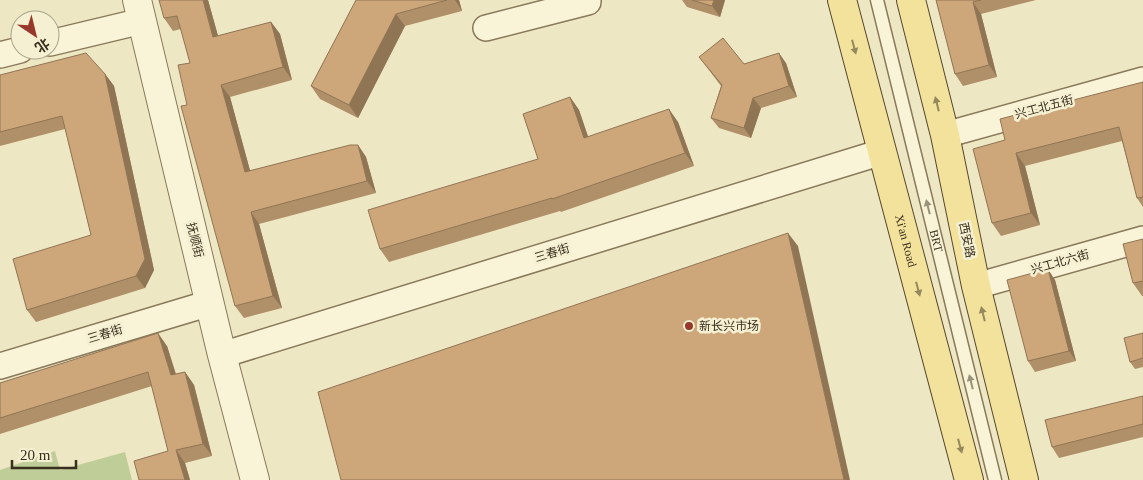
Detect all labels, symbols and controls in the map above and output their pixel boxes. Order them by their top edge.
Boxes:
north arrow [10,10,60,60]
text: 北 [32,35,52,55]
one-way arrow [851,40,859,55]
street label: 兴工北五街 [1013,92,1075,122]
one-way arrow [933,96,941,111]
one-way arrow [924,199,932,214]
street label: Xi'an Road [892,213,919,269]
street label: 抚顺街 [184,221,206,259]
street label: 西安路 [956,221,978,259]
street label: BRT [927,228,946,254]
street label: 三春街 [533,241,571,265]
street label: 兴工北六街 [1029,247,1091,277]
one-way arrow [915,281,923,296]
one-way arrow [979,306,987,321]
place label: 新长兴市场 [699,319,759,333]
marker: 新长兴市场 [683,320,695,332]
street label: 三春街 [86,322,124,346]
one-way arrow [967,374,975,389]
scale bar [12,438,76,470]
one-way arrow [956,438,964,454]
text: 20 m [20,447,51,463]

